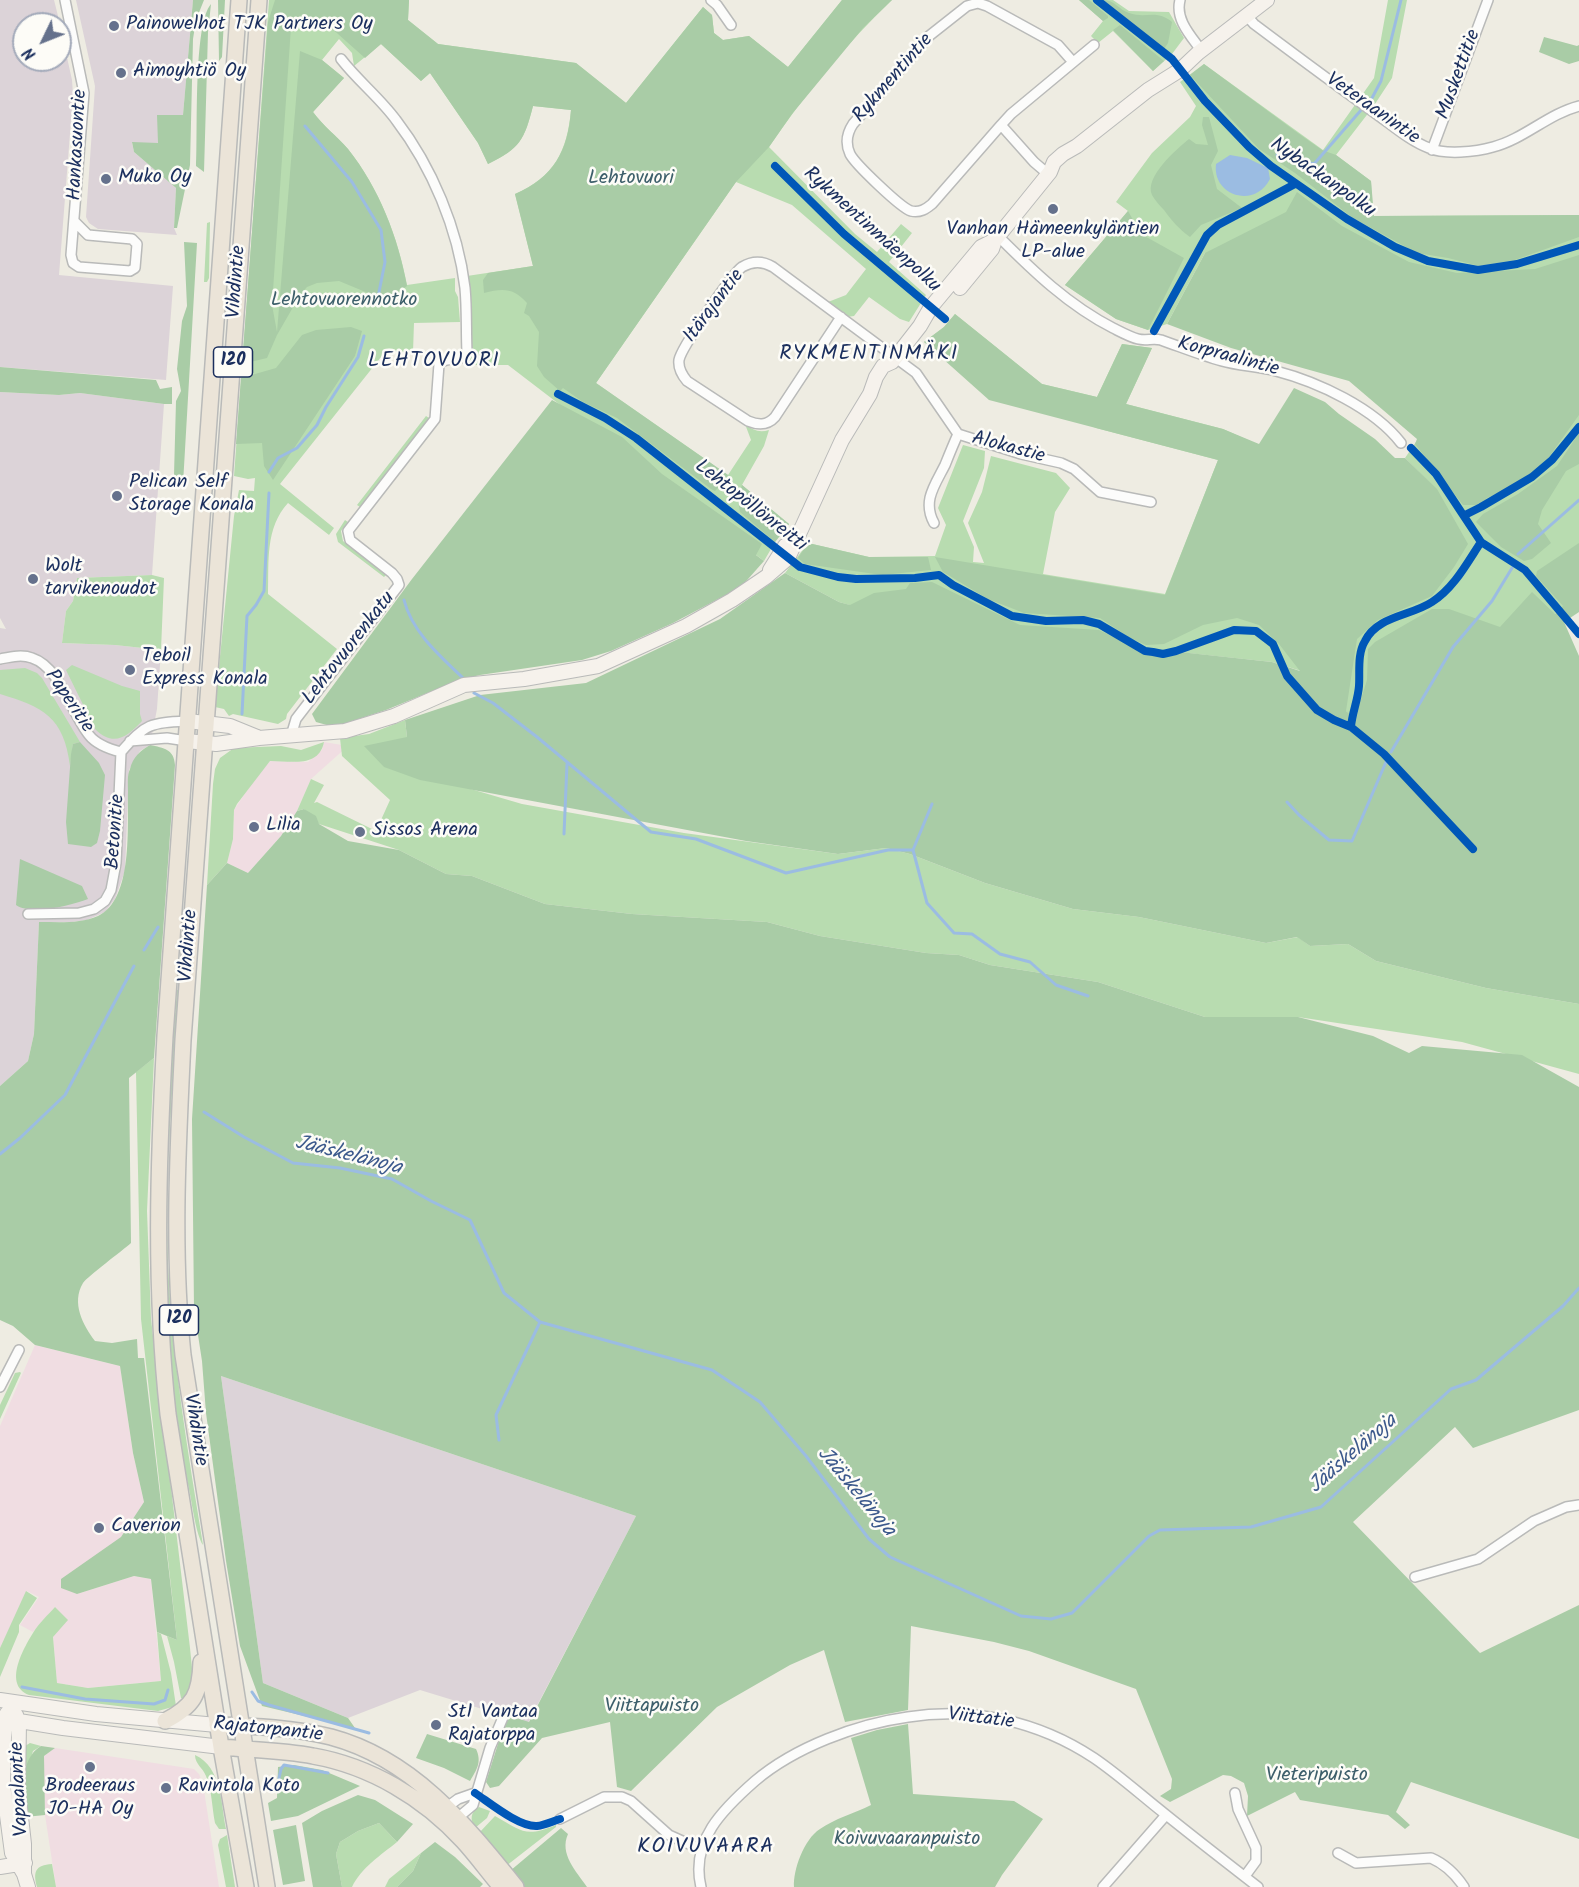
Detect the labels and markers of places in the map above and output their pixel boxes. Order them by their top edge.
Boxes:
place label: Painowelhot TJK Partners Oy [126,14,373,38]
marker: Painowelhot TJK Partners Oy [107,19,121,33]
place label: Aimoyhtiö Oy [133,61,246,85]
marker: Aimoyhtiö Oy [114,66,128,80]
place label: Muko Oy [118,167,191,191]
marker: Muko Oy [99,172,113,186]
marker: Vanhan Hämeenkyläntien LP-alue [1046,202,1060,216]
place label: Vanhan Hämeenkyläntien LP-alue [947,219,1159,266]
place label: Pelican Self Storage Konala [129,472,254,519]
marker: Pelican Self Storage Konala [110,489,124,503]
place label: Wolt tarvikenoudot [45,556,156,603]
marker: Wolt tarvikenoudot [26,572,40,586]
place label: Teboil Express Konala [142,646,268,693]
marker: Teboil Express Konala [123,663,137,677]
place label: Lilia [266,815,301,839]
marker: Lilia [247,820,261,834]
place label: Sissos Arena [372,820,478,844]
marker: Sissos Arena [353,825,367,839]
place label: Caverion [111,1516,181,1540]
marker: Caverion [92,1521,106,1535]
place label: St1 Vantaa Rajatorppa [448,1702,538,1749]
marker: St1 Vantaa Rajatorppa [429,1718,443,1732]
marker: Brodeeraus JO-HA Oy [83,1760,97,1774]
place label: Brodeeraus JO-HA Oy [45,1776,135,1823]
place label: Ravintola Koto [178,1776,300,1800]
marker: Ravintola Koto [159,1781,173,1795]

